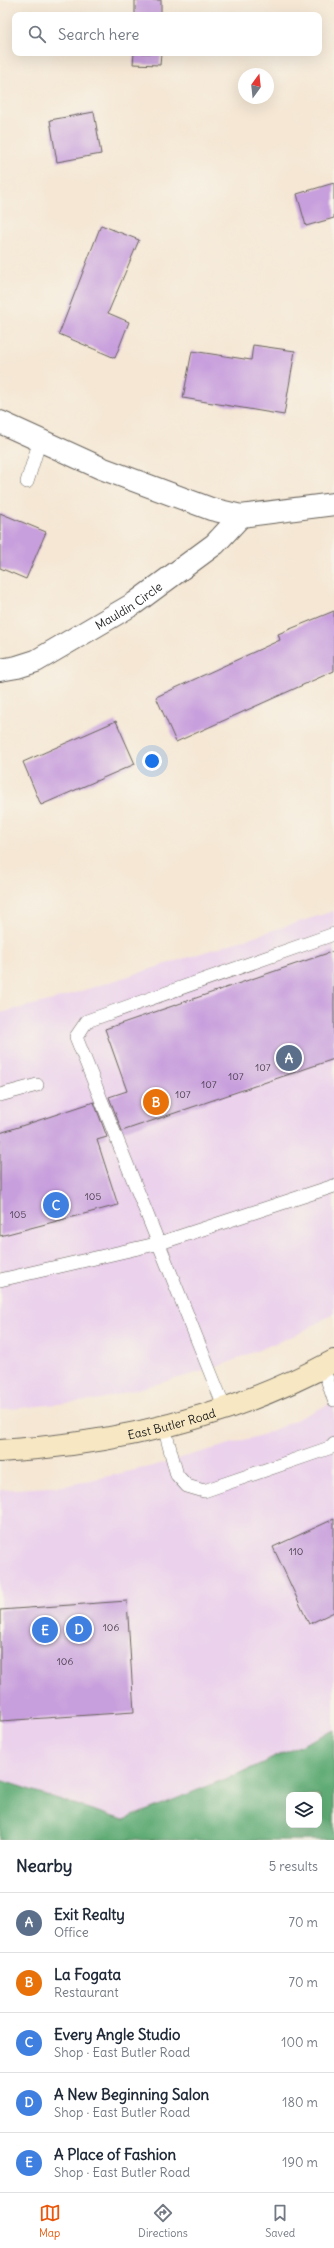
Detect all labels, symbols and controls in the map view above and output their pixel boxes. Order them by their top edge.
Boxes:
search box [12,12,322,56]
icon: search [26,23,48,45]
text: Search here [58,25,139,44]
north arrow [238,68,274,104]
street label: Mauldin Circle [92,578,165,632]
your location [142,751,162,771]
pin: A [276,1043,302,1073]
house number: 107 [255,1061,271,1074]
house number: 107 [228,1070,244,1083]
house number: 107 [201,1078,217,1091]
pin: B [143,1087,169,1117]
house number: 107 [175,1088,191,1101]
pin: C [43,1190,69,1220]
house number: 105 [85,1190,101,1203]
house number: 105 [10,1208,26,1221]
street label: East Butler Road [126,1405,217,1442]
house number: 110 [289,1545,303,1558]
pin: D [66,1614,92,1644]
pin: E [32,1615,58,1645]
house number: 106 [103,1621,119,1634]
house number: 106 [57,1655,73,1668]
map controls [286,1792,322,1828]
button: layers [286,1792,322,1828]
text: Nearby [16,1855,72,1877]
text: 5 results [269,1858,318,1875]
text: Exit Realty [54,1905,125,1924]
text: A [25,1914,33,1931]
text: 70 m [289,1914,318,1931]
text: Office [54,1924,89,1941]
text: La Fogata [54,1965,121,1984]
text: B [25,1974,33,1991]
text: 70 m [289,1974,318,1991]
text: Restaurant [54,1984,119,2001]
text: Every Angle Studio [54,2025,180,2044]
text: C [25,2034,33,2051]
text: 100 m [281,2034,318,2051]
text: Shop · East Butler Road [54,2044,190,2061]
text: A New Beginning Salon [54,2085,209,2104]
text: D [24,2094,34,2111]
text: 180 m [282,2094,318,2111]
text: Shop · East Butler Road [54,2104,190,2121]
text: A Place of Fashion [54,2145,176,2164]
text: E [25,2154,33,2171]
text: 190 m [282,2154,318,2171]
text: Shop · East Butler Road [54,2164,190,2181]
tab: Map [39,2202,61,2240]
tab: Directions [138,2202,188,2240]
tab: Saved [265,2202,295,2240]

